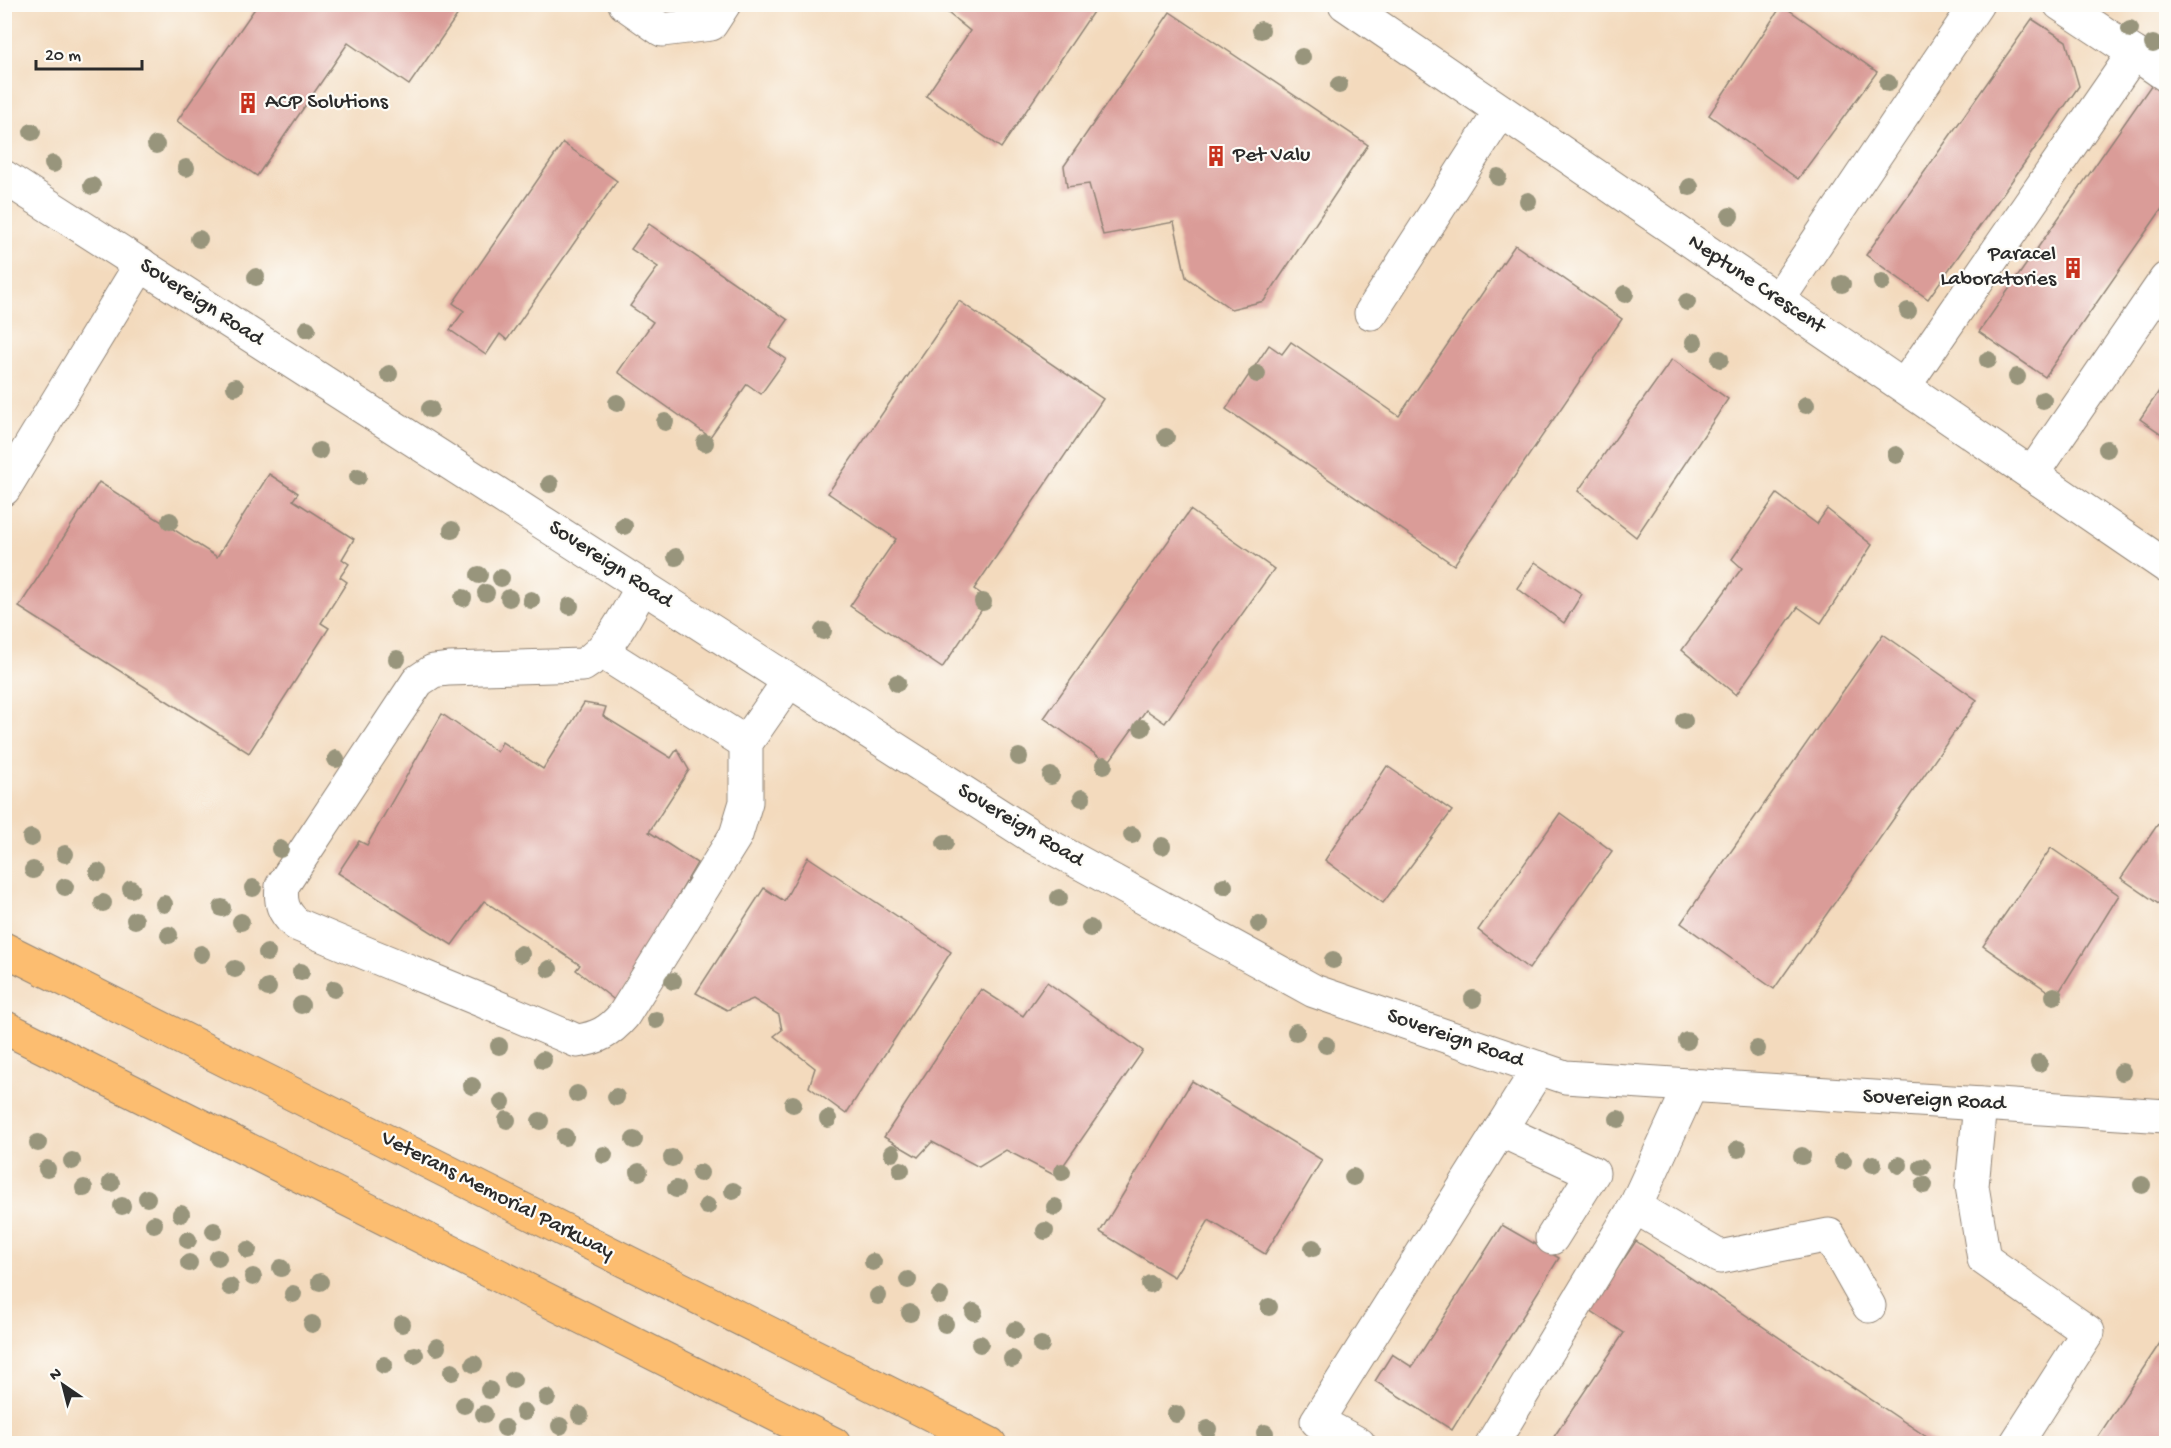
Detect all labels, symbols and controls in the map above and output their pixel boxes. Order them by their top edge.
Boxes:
scale bar [36,33,142,71]
text: 20 m [45,46,81,67]
place label: ACP Solutions [265,90,389,116]
building icon: ACP Solutions [236,91,260,115]
place label: Pet Valu [1232,143,1310,169]
building icon: Pet Valu [1204,144,1228,168]
street label: Neptune Crescent [1682,229,1831,342]
place label: Paracel Laboratories [1940,242,2057,293]
street label: Sovereign Road [134,253,270,354]
building icon: Paracel Laboratories [2061,256,2085,280]
street label: Sovereign Road [543,515,679,616]
street label: Sovereign Road [952,778,1090,875]
street label: Sovereign Road [1383,1003,1529,1075]
street label: Sovereign Road [1862,1084,2008,1118]
street label: Veterans Memorial Parkway [375,1125,618,1266]
north arrow [33,1355,93,1415]
text: N [47,1364,67,1386]

